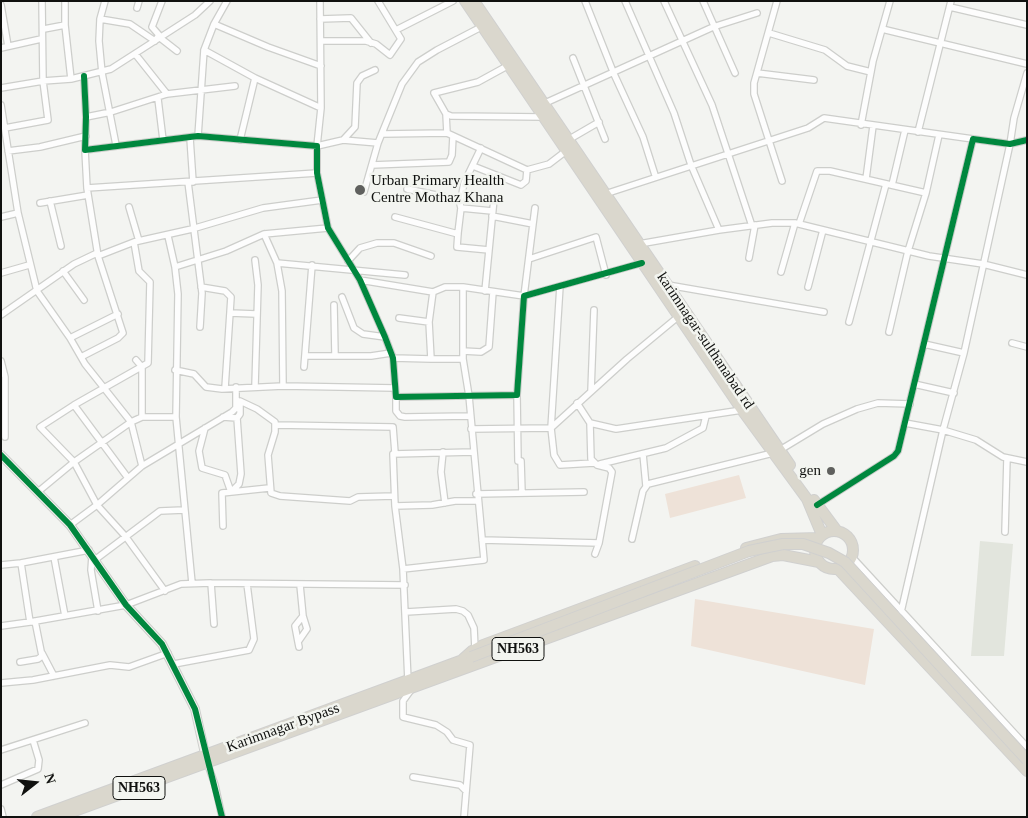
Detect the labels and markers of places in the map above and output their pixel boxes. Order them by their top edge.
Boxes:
place label: Urban Primary Health Centre Mothaz Khana [371,172,504,207]
marker: Urban Primary Health Centre Mothaz Khana [353,183,367,197]
place label: gen [799,462,821,480]
marker: gen [825,465,837,477]

